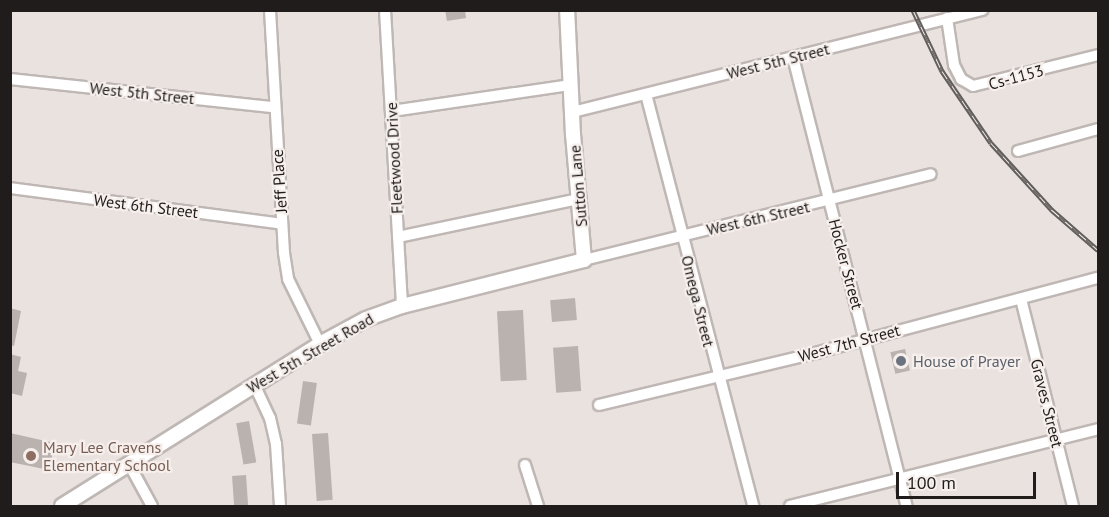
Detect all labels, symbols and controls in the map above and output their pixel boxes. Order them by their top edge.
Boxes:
street label: West 5th Street [725,39,831,83]
street label: Cs-1153 [986,60,1046,94]
street label: West 5th Street [89,78,195,108]
street label: Fleetwood Drive [381,102,407,214]
street label: Sutton Lane [565,144,591,228]
street label: Jeff Place [267,149,291,213]
street label: West 6th Street [93,190,199,222]
street label: West 6th Street [705,197,811,239]
street label: Hocker Street [825,217,867,311]
street label: Omega Street [677,253,719,349]
street label: West 5th Street Road [243,309,377,397]
street label: West 7th Street [796,320,902,366]
place label: House of Prayer [913,351,1020,371]
marker: House of Prayer [894,354,908,368]
street label: Graves Street [1027,357,1067,449]
place label: Mary Lee Cravens Elementary School [43,437,171,475]
marker: Mary Lee Cravens Elementary School [24,449,38,463]
scale bar [899,460,1038,498]
text: 100 m [907,471,956,494]

